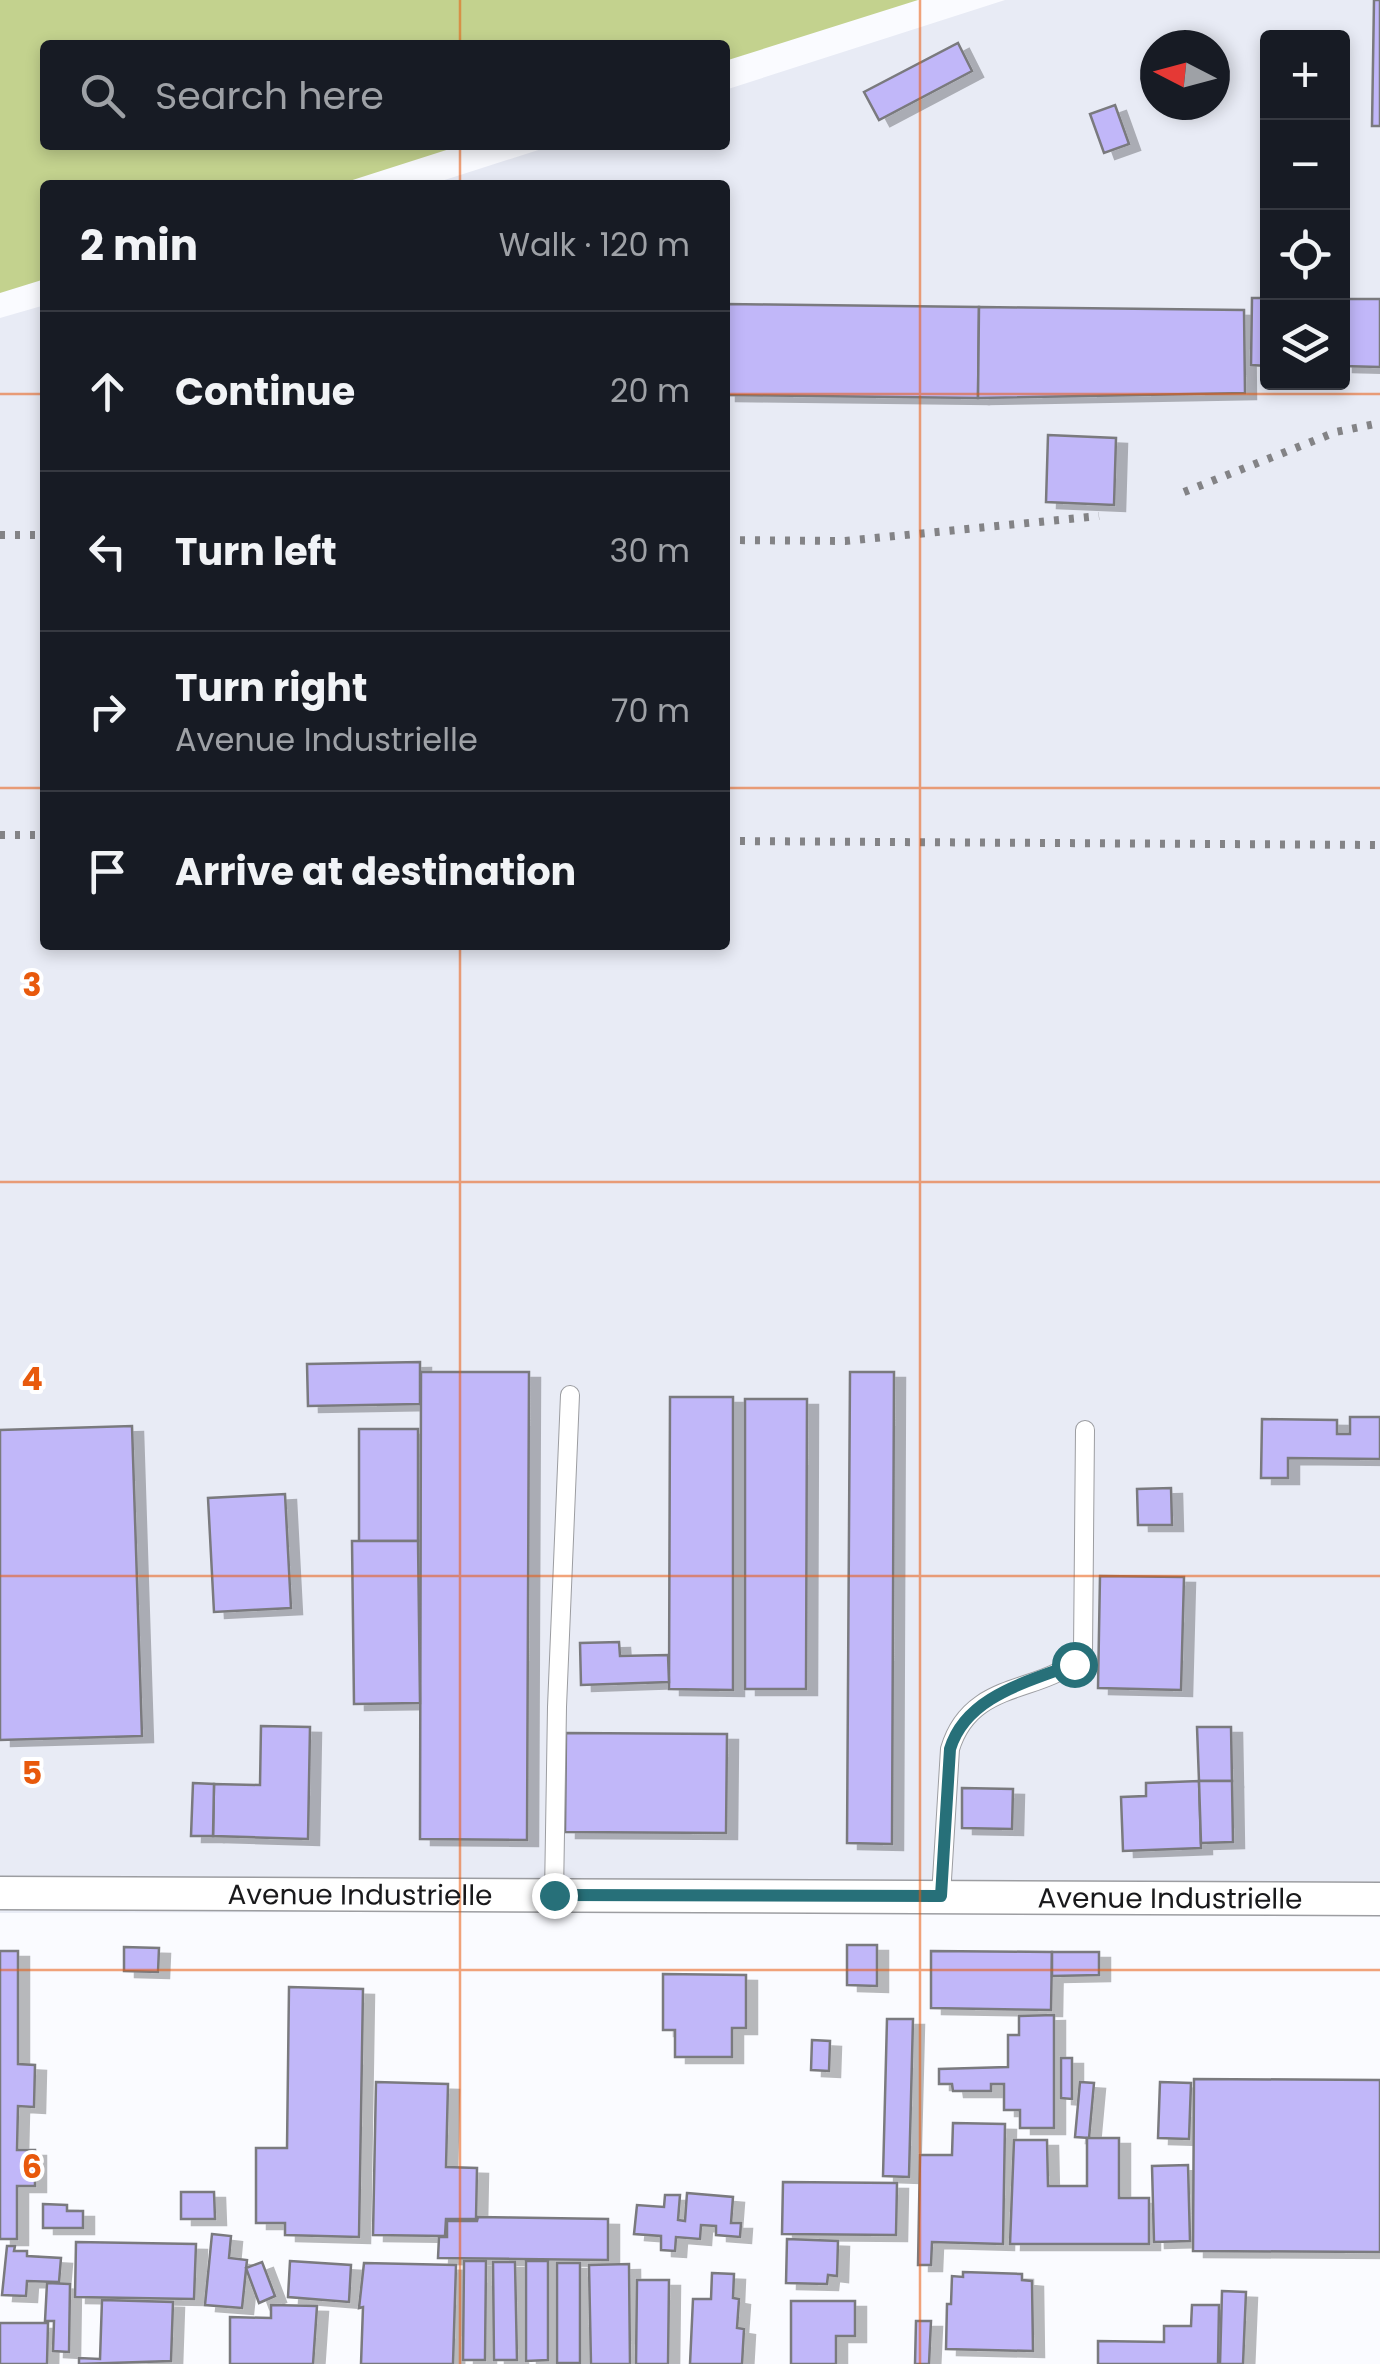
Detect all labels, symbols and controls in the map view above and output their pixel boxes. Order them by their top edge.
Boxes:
north arrow [1140,30,1230,120]
map controls [1260,30,1350,390]
button: + [1260,30,1350,120]
search box [40,40,730,150]
icon: search [75,68,130,123]
text: Search here [155,69,384,122]
button: − [1260,120,1350,210]
button: locate [1260,210,1350,300]
text: 2 min [80,216,198,275]
text: Walk · 120 m [499,222,690,267]
button: layers [1260,300,1350,390]
icon: ahead [80,364,135,419]
text: Continue [175,365,355,418]
text: 20 m [610,368,690,413]
icon: left [80,524,135,579]
text: Turn left [175,525,337,578]
text: 30 m [610,528,690,573]
text: Turn right [175,661,367,714]
icon: right [80,684,135,739]
text: 70 m [611,688,690,733]
text: Avenue Industrielle [175,717,478,762]
icon: arrive [80,844,135,899]
text: Arrive at destination [175,845,576,898]
text: 3 [22,962,42,1007]
text: 4 [21,1356,43,1401]
route start [1052,1642,1098,1688]
text: 5 [22,1750,42,1795]
route end [532,1873,578,1919]
street label: Avenue Industrielle [227,1875,493,1915]
street label: Avenue Industrielle [1037,1879,1303,1919]
text: 6 [22,2144,42,2189]

